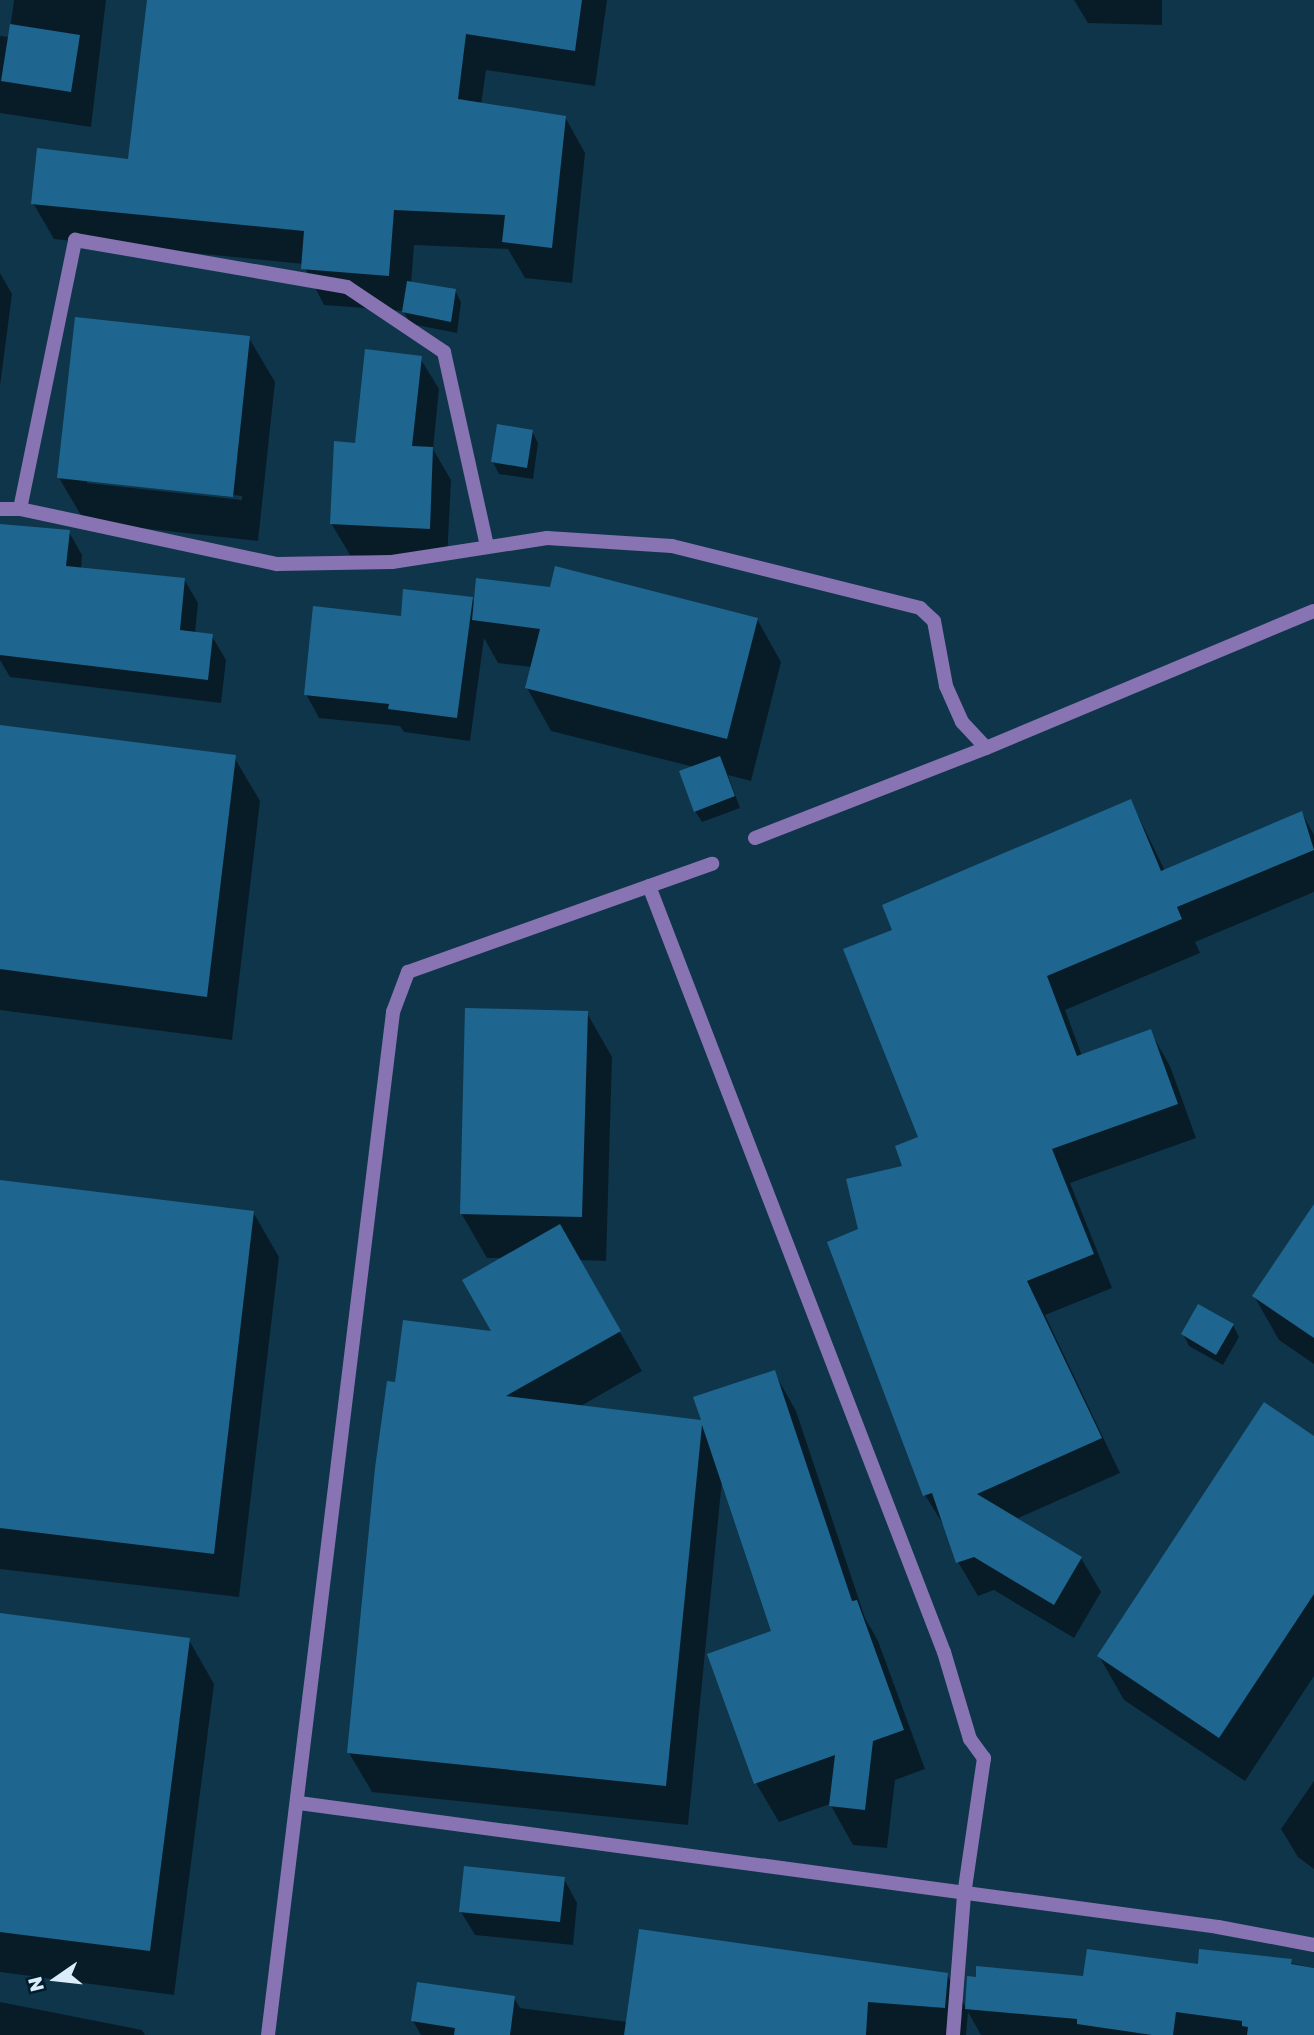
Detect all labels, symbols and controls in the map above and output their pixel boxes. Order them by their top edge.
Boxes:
north arrow [21,1944,91,2014]
text: N [22,1974,48,1994]

